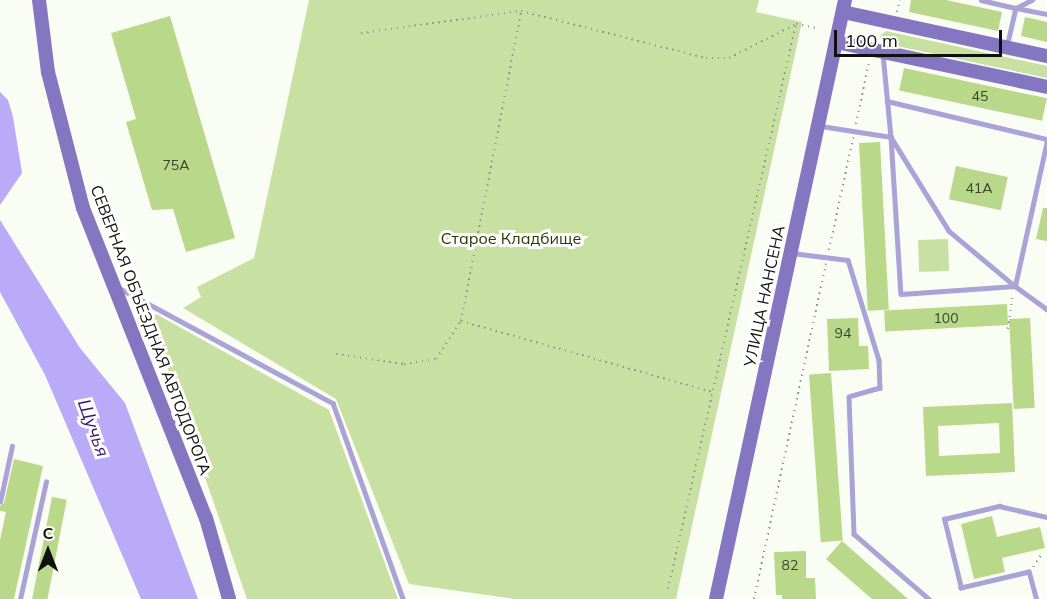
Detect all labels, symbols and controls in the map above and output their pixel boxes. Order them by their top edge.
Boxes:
scale bar [837,18,1005,56]
text: 100 m [845,29,898,52]
house number: 45 [972,88,988,104]
house number: 75А [162,157,190,173]
house number: 41А [965,180,993,196]
street label: СЕВЕРНАЯ ОБЪЕЗДНАЯ АВТОДОРОГА [87,182,215,478]
street label: УЛИЦА НАНСЕНА [740,223,788,369]
park label: Старое Кладбище [441,228,581,248]
house number: 100 [933,310,959,326]
house number: 94 [835,325,851,341]
water label: Щучья [73,396,113,460]
north arrow [18,521,78,581]
text: С [43,523,53,543]
house number: 82 [782,557,798,573]

